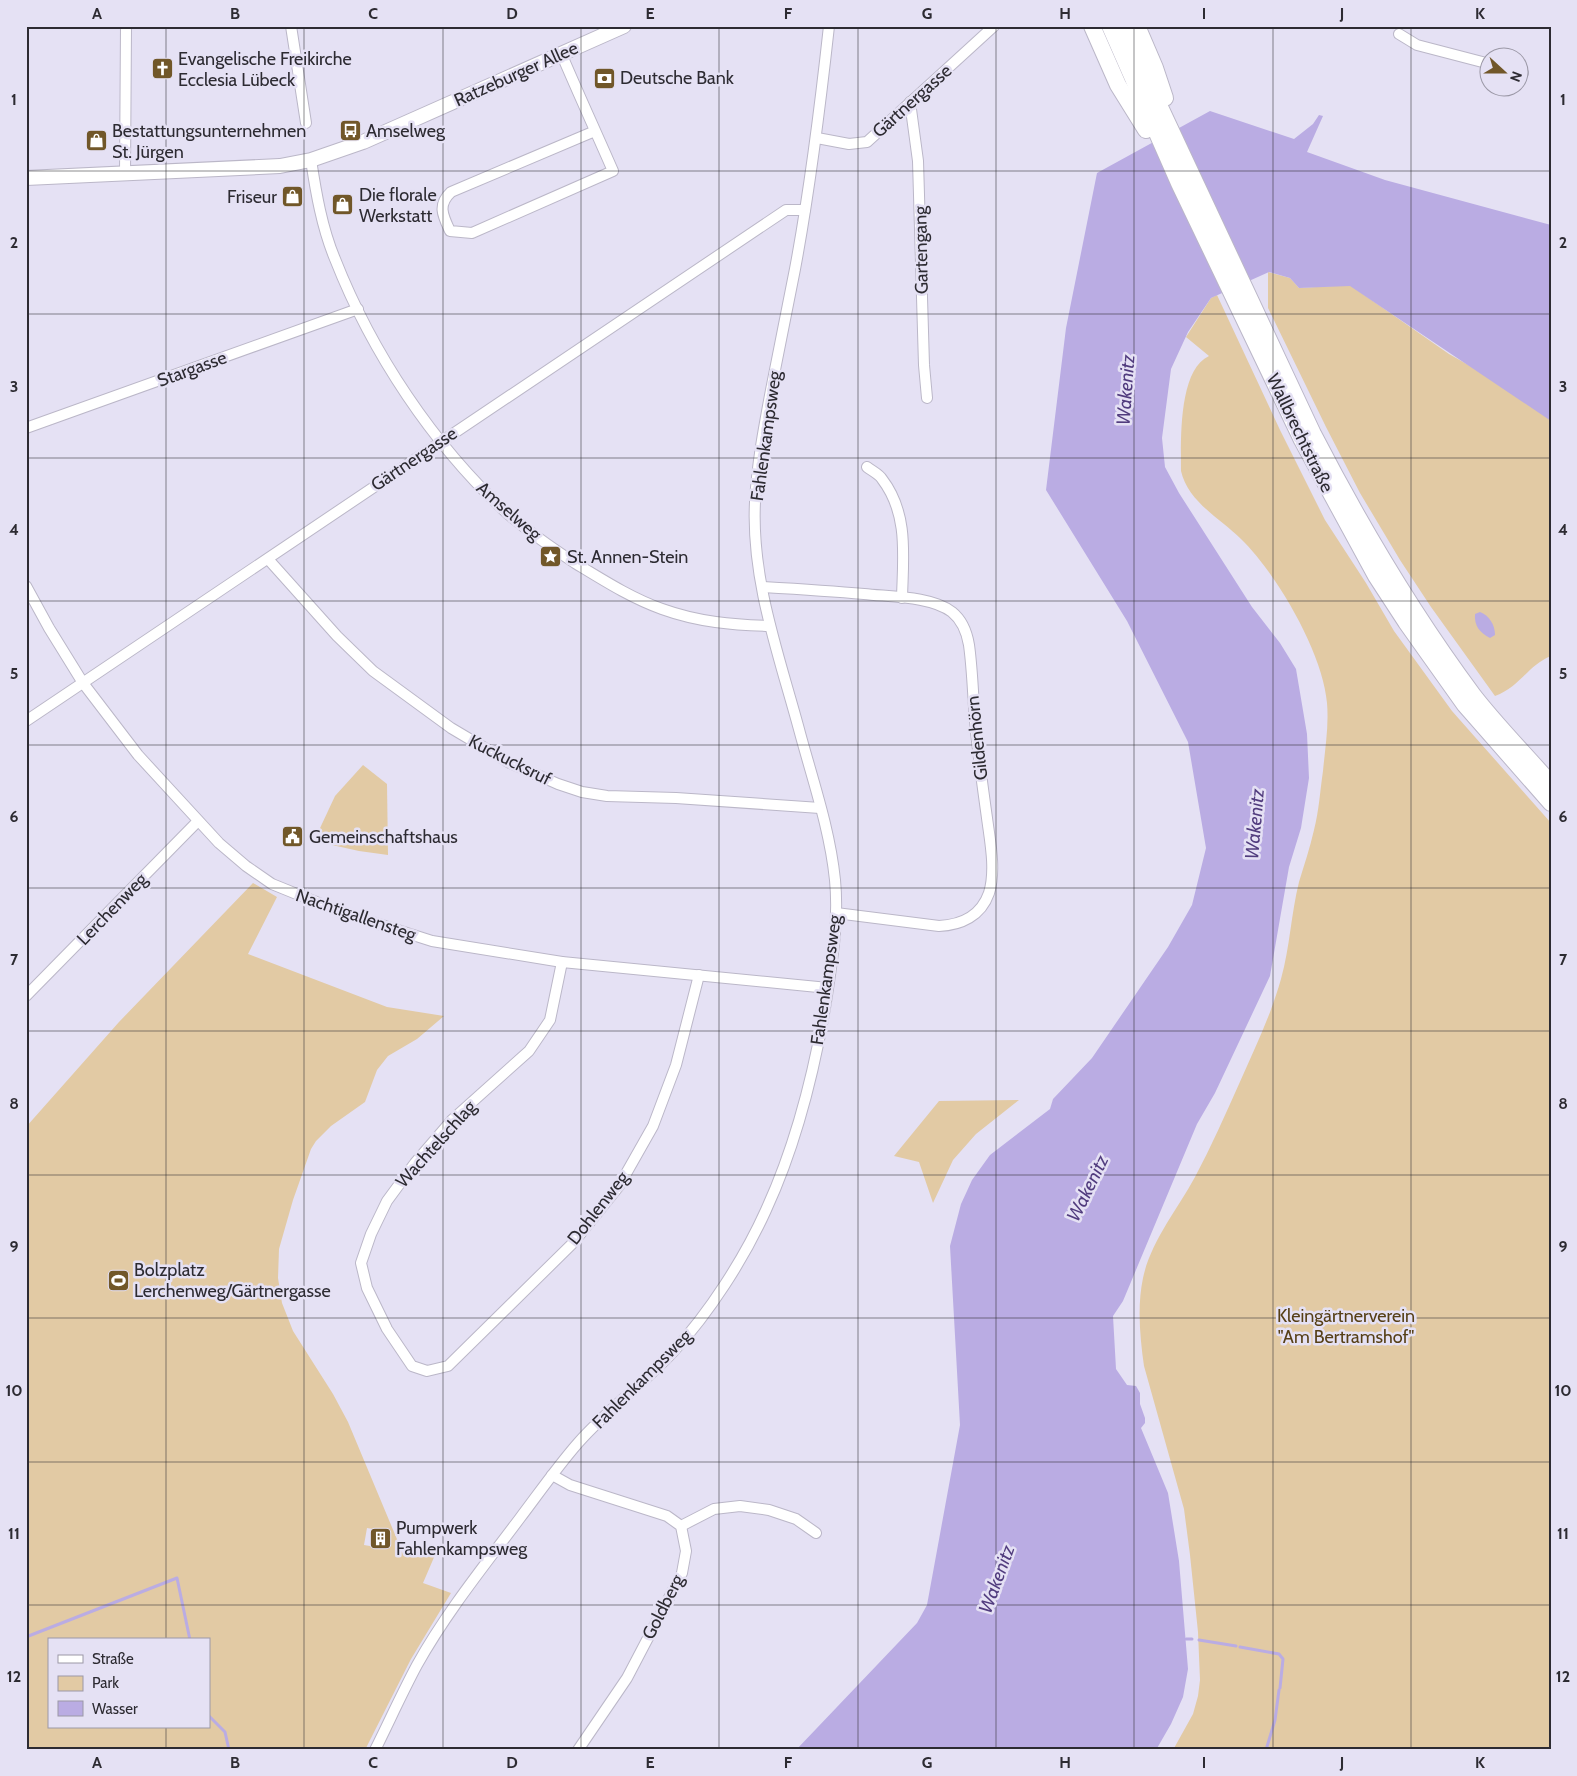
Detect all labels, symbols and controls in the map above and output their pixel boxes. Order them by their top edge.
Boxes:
text: A [92,4,102,23]
text: B [230,4,240,23]
text: C [368,4,378,23]
text: D [506,4,518,23]
text: E [645,4,655,23]
text: F [784,4,793,23]
text: G [922,4,932,23]
text: H [1059,4,1071,23]
text: I [1202,4,1206,23]
text: J [1339,4,1344,23]
text: K [1475,4,1485,23]
street label: Ratzeburger Allee [451,37,581,111]
place label: Evangelische Freikirche Ecclesia Lübeck [178,48,352,91]
north arrow [1480,48,1530,98]
church icon: Evangelische Freikirche Ecclesia Lübeck [150,57,174,81]
street label: Gärtnergasse [868,60,956,142]
bank icon: Deutsche Bank [592,66,616,90]
place label: Deutsche Bank [620,67,735,89]
text: N [1506,69,1526,85]
text: 1 [11,90,17,109]
text: 1 [1560,90,1566,109]
bus stop icon: Amselweg [338,119,362,143]
place label: Bestattungsunternehmen St. Jürgen [112,120,306,163]
place label: Amselweg [366,120,446,142]
shop icon: Bestattungsunternehmen St. Jürgen [84,129,108,153]
place label: Die florale Werkstatt [359,184,437,227]
shop icon: Friseur [281,185,305,209]
place label: Friseur [227,186,277,208]
shop icon: Die florale Werkstatt [331,193,355,217]
street label: Gartengang [909,205,933,294]
text: 2 [10,233,18,252]
text: 2 [1559,233,1567,252]
street label: Stargasse [154,346,230,392]
water label: Wakenitz [1112,353,1139,426]
street label: Fahlenkampsweg [746,368,786,503]
street label: Wallbrechtstraße [1262,370,1338,496]
text: 3 [10,377,18,396]
text: 3 [1559,377,1567,396]
street label: Gärtnergasse [367,422,461,496]
street label: Amselweg [472,477,547,546]
text: 4 [9,520,19,539]
text: 4 [1558,520,1568,539]
place icon: St. Annen-Stein [539,545,563,569]
place label: St. Annen-Stein [567,546,688,568]
text: 5 [10,664,18,683]
text: 5 [1559,664,1567,683]
street label: Gildenhörn [962,695,992,781]
street label: Kuckucksruf [465,730,555,790]
water label: Wakenitz [1240,787,1269,860]
text: 6 [10,807,19,826]
text: 6 [1559,807,1568,826]
public building icon: Gemeinschaftshaus [281,825,305,849]
place label: Gemeinschaftshaus [309,826,458,848]
street label: Lerchenweg [72,868,152,950]
street label: Nachtigallensteg [293,884,420,946]
street label: Fahlenkampsweg [806,912,846,1047]
text: 7 [10,950,19,969]
text: 7 [1559,950,1568,969]
text: 8 [9,1094,19,1113]
text: 8 [1558,1094,1568,1113]
street label: Wachtelschlag [391,1095,481,1192]
water label: Wakenitz [1062,1151,1114,1225]
street label: Dohlenweg [563,1166,634,1249]
text: 9 [10,1237,19,1256]
text: 9 [1559,1237,1568,1256]
place label: Bolzplatz Lerchenweg/Gärtnergasse [134,1259,331,1302]
sports icon: Bolzplatz Lerchenweg/Gärtnergasse [106,1268,130,1292]
park label: Kleingärtnerverein "Am Bertramshof" [1277,1305,1415,1348]
street label: Fahlenkampsweg [588,1324,697,1433]
text: 10 [5,1381,23,1400]
text: 10 [1554,1381,1572,1400]
place label: Pumpwerk Fahlenkampsweg [396,1517,528,1560]
text: 11 [8,1524,20,1543]
text: 11 [1557,1524,1569,1543]
building icon: Pumpwerk Fahlenkampsweg [368,1526,392,1550]
water label: Wakenitz [974,1541,1020,1616]
street label: Goldberg [637,1570,689,1643]
legend [48,1638,210,1728]
text: Straße [92,1650,134,1668]
text: 12 [7,1667,21,1686]
text: 12 [1556,1667,1570,1686]
text: Park [92,1674,119,1692]
text: Wasser [92,1700,138,1718]
text: A [92,1753,102,1772]
text: B [230,1753,240,1772]
text: C [368,1753,378,1772]
text: D [506,1753,518,1772]
text: E [645,1753,655,1772]
text: F [784,1753,793,1772]
text: G [922,1753,932,1772]
text: H [1059,1753,1071,1772]
text: I [1202,1753,1206,1772]
text: J [1339,1753,1344,1772]
text: K [1475,1753,1485,1772]

